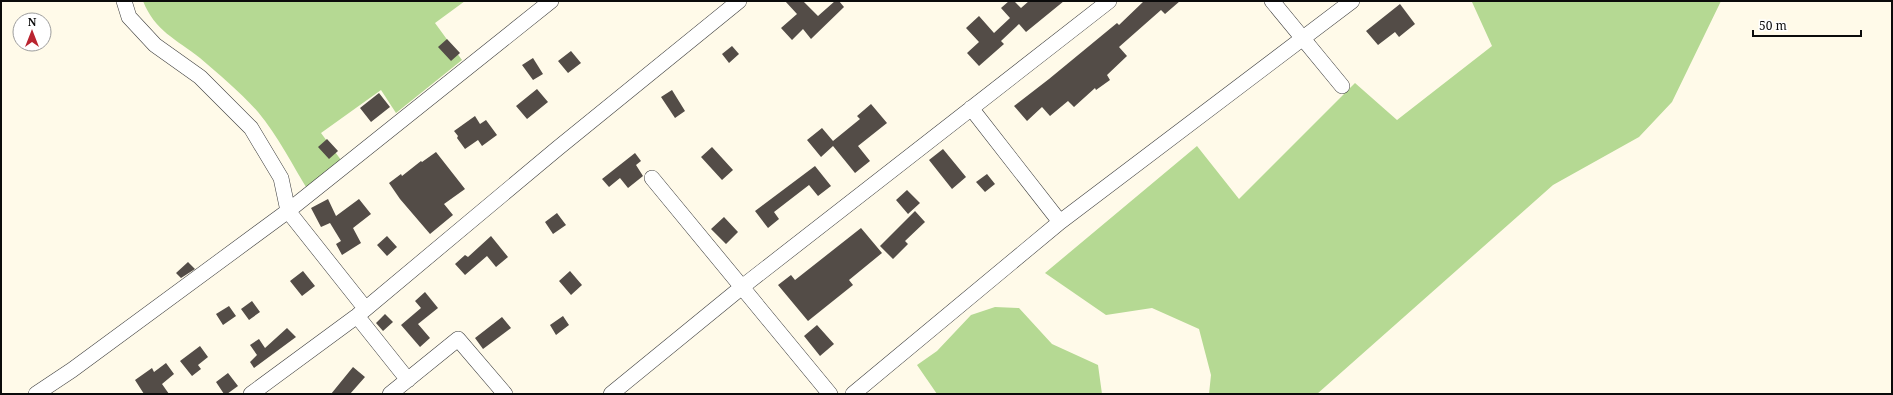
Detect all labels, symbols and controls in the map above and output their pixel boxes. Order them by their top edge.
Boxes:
north arrow [12,12,52,52]
scale bar [1753,12,1861,38]
text: N [28,14,37,29]
text: 50 m [1759,17,1787,34]

